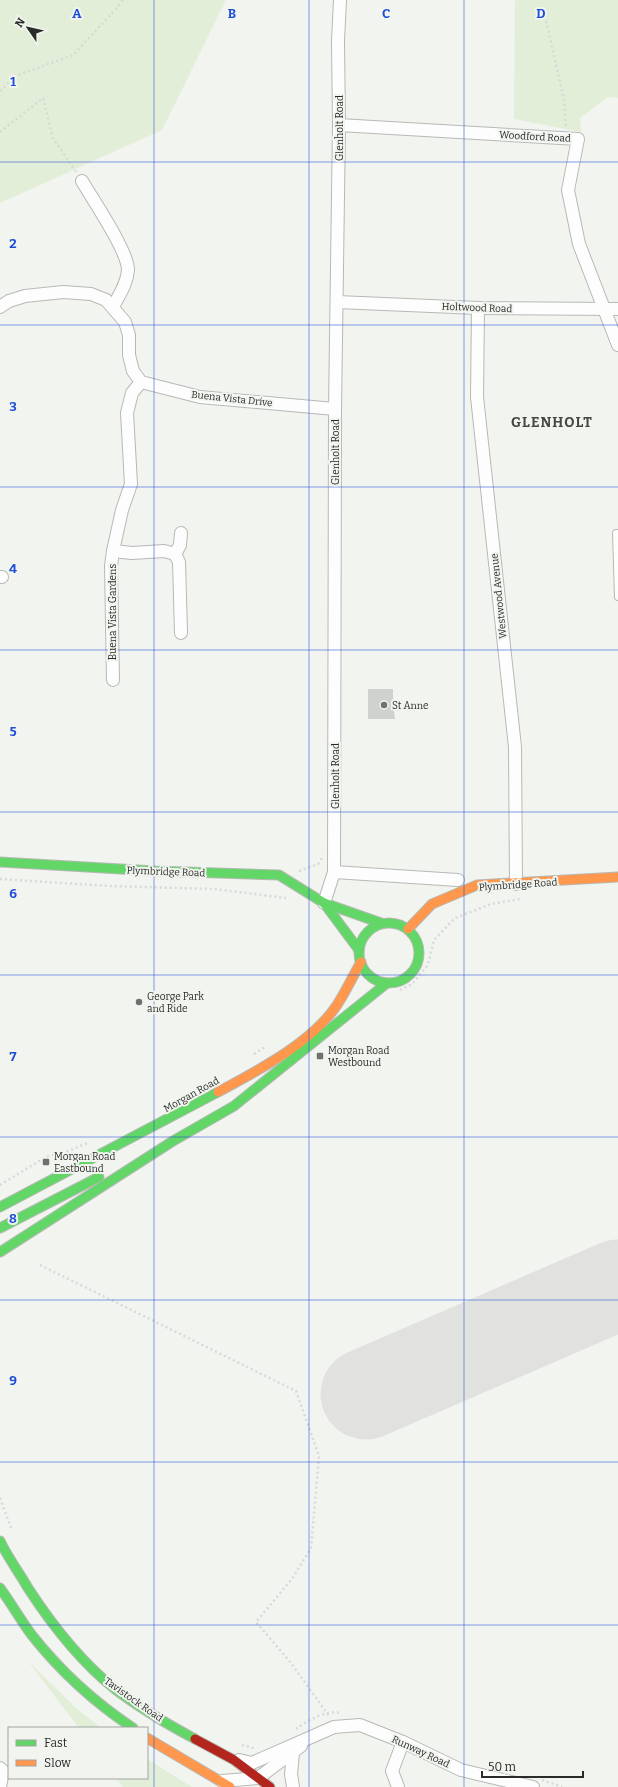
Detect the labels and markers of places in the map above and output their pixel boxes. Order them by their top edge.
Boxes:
marker: St Anne [379,700,389,710]
place label: St Anne [392,700,429,712]
place label: George Park and Ride [147,991,204,1015]
marker: George Park and Ride [134,997,144,1007]
place label: Morgan Road Westbound [328,1045,390,1069]
marker: Morgan Road Westbound [315,1051,325,1061]
place label: Morgan Road Eastbound [54,1151,116,1175]
marker: Morgan Road Eastbound [41,1157,51,1167]

